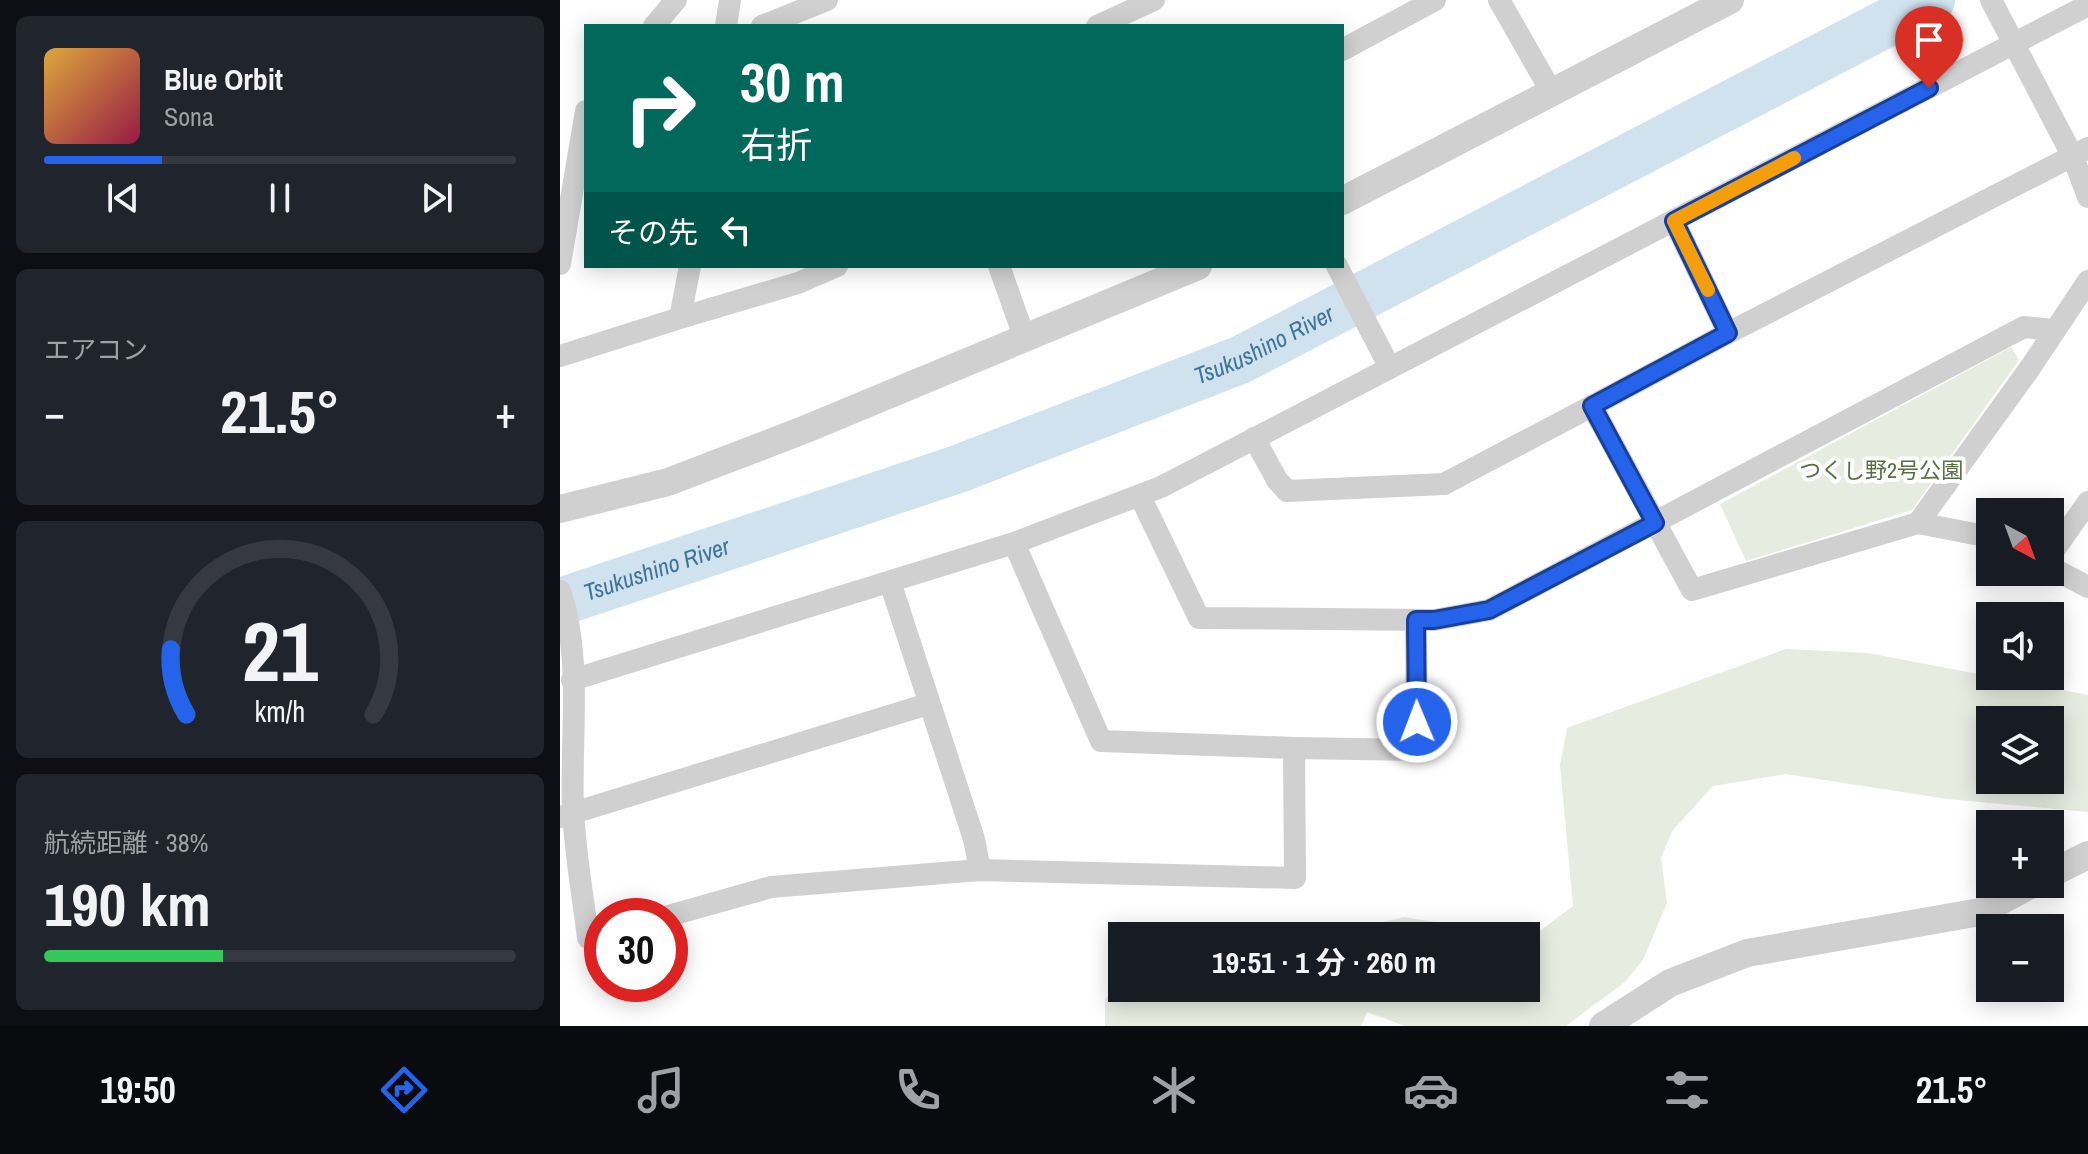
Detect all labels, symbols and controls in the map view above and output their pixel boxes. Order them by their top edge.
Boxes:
pin [1895,6,1963,88]
icon: arrive [1907,18,1951,62]
text: 30 m [740,44,845,119]
icon: right [608,56,712,160]
text: Blue Orbit [164,59,283,99]
text: Sona [164,99,214,134]
text: 右折 [740,121,812,169]
icon: previous [101,176,145,220]
icon: pause [258,176,302,220]
icon: next [415,176,459,220]
icon: left [714,208,758,252]
text: その先 [608,212,698,252]
water label: Tsukushino River [1189,296,1340,391]
text: エアコン [44,332,148,367]
text: 21.5° [220,371,340,452]
text: − [44,382,65,442]
text: + [495,382,516,442]
park label: つくし野2号公園 [1799,455,1963,485]
north arrow [1976,498,2064,586]
map controls [1976,498,2064,1002]
water label: Tsukushino River [579,529,735,608]
text: 21 [242,595,318,707]
button: sound [1976,602,2064,690]
position arrow [1375,680,1459,764]
text: km/h [255,692,305,731]
button: layers [1976,706,2064,794]
button: + [1976,810,2064,898]
text: 航続距離 · 38% [44,825,208,860]
text: 190 km [44,864,211,945]
speed limit sign: 30 [584,898,688,1002]
button: − [1976,914,2064,1002]
text: 19:51 · 1 分 · 260 m [1212,942,1436,982]
icon: directions [376,1062,432,1118]
icon: music [633,1062,689,1118]
icon: phone [890,1062,946,1118]
icon: climate [1146,1062,1202,1118]
icon: car [1403,1062,1459,1118]
icon: filters [1659,1062,1715,1118]
text: 19:50 [100,1066,176,1114]
text: 21.5° [1916,1066,1988,1114]

